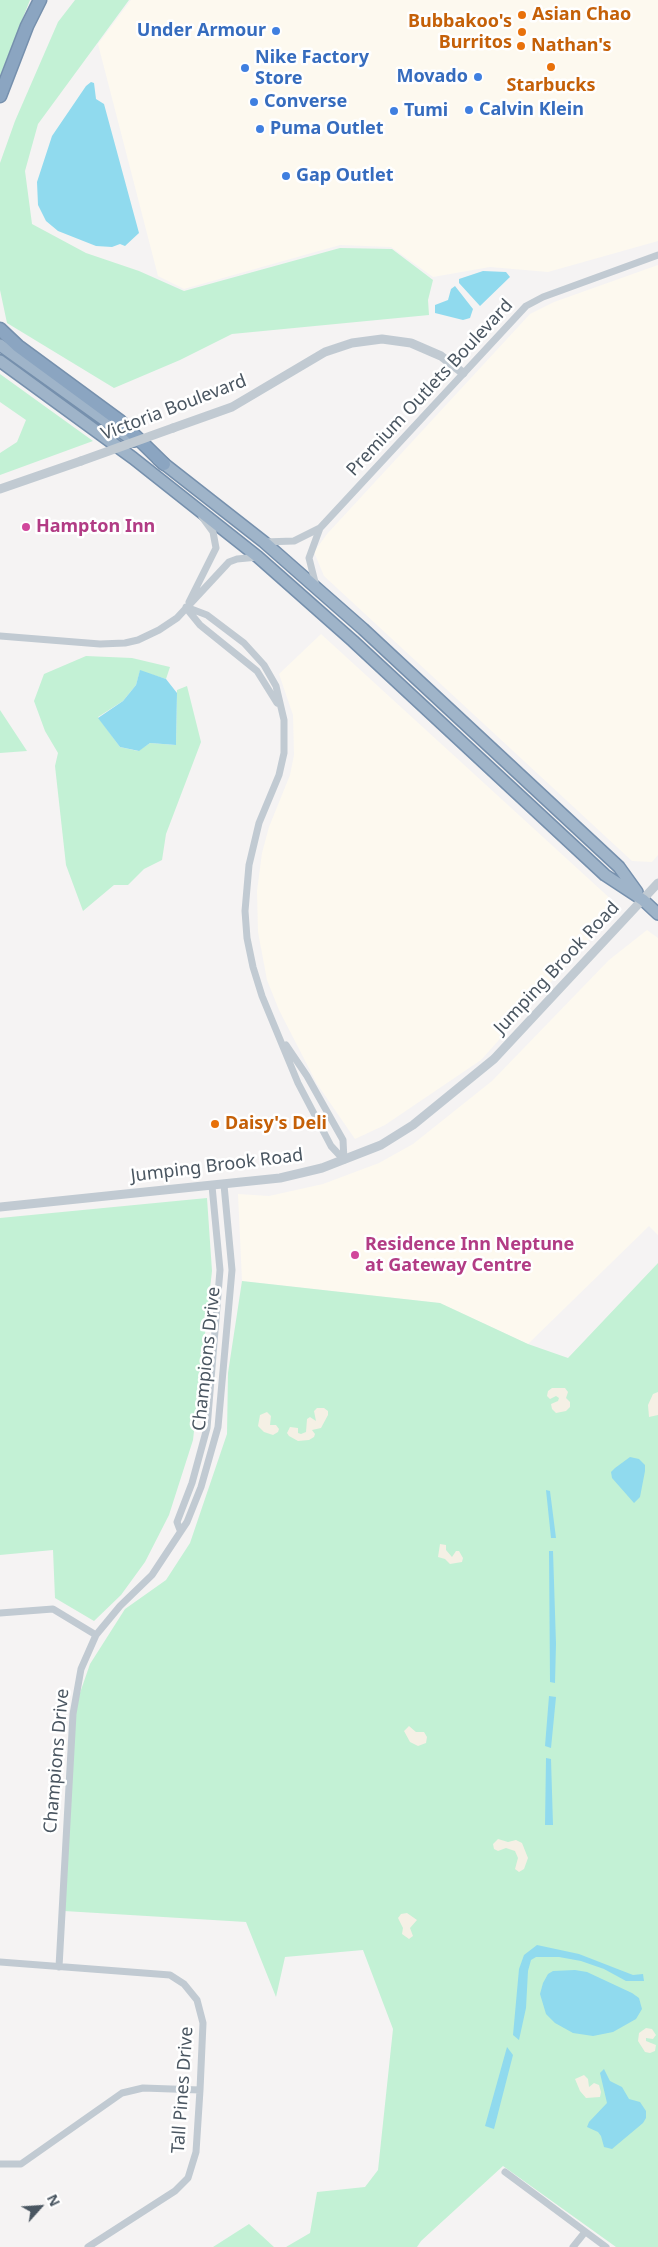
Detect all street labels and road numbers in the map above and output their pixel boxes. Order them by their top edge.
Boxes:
street label: Premium Outlets Boulevard [342,295,518,481]
street label: Victoria Boulevard [98,370,250,446]
street label: Jumping Brook Road [490,897,624,1039]
street label: Jumping Brook Road [130,1145,304,1187]
street label: Champions Drive [189,1286,225,1432]
street label: Champions Drive [40,1688,74,1834]
street label: Tall Pines Drive [168,2026,198,2154]

